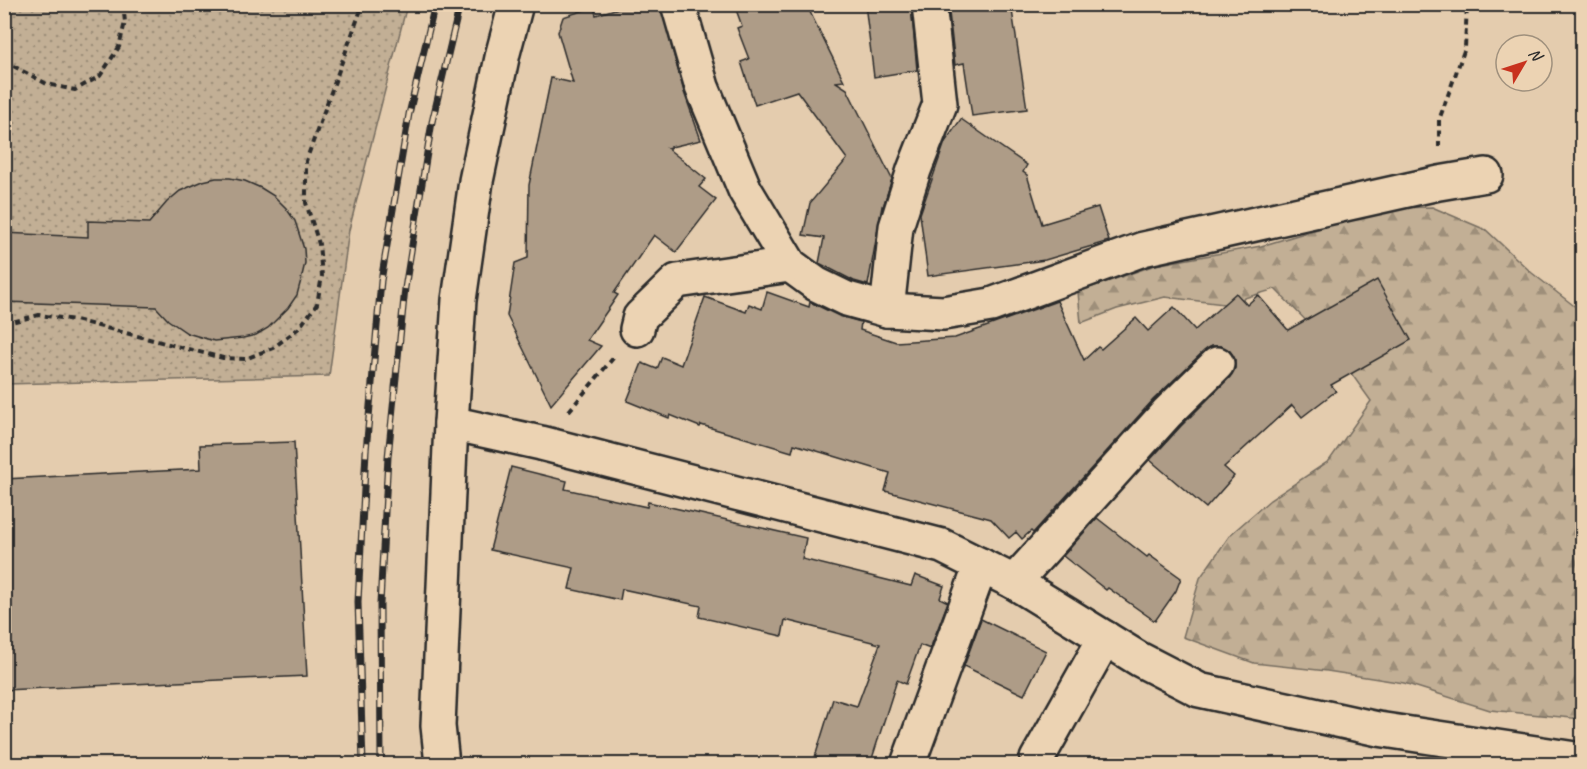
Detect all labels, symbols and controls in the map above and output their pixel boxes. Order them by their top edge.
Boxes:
north arrow [1494,33,1554,93]
text: N [1524,44,1548,67]

